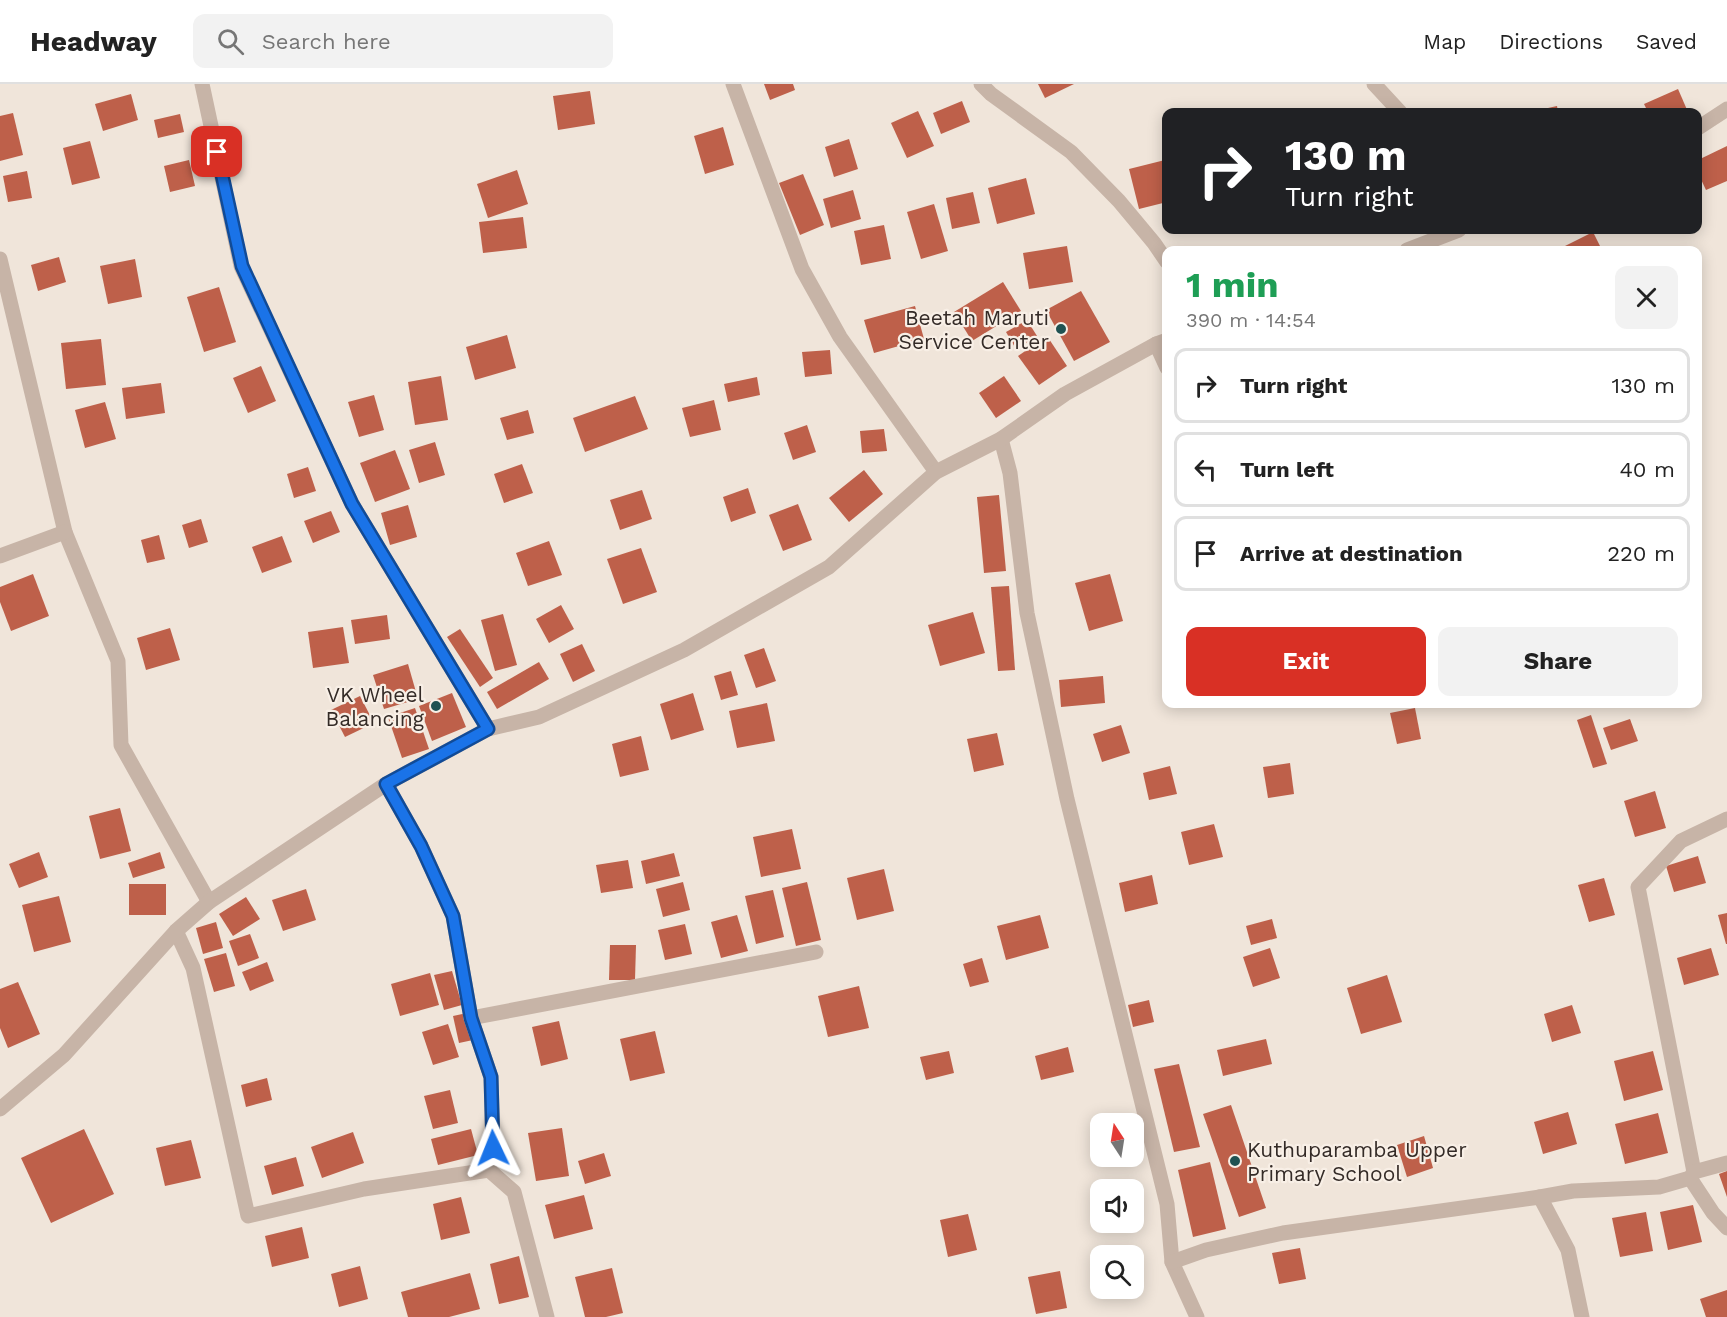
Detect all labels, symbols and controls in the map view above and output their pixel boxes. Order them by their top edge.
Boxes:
search box [193,14,613,68]
text: Headway [30,25,157,58]
icon: search [214,25,247,58]
text: Search here [262,29,391,54]
text: Map [1423,29,1466,54]
text: Directions [1499,29,1603,54]
text: Saved [1636,29,1697,54]
pin [191,126,242,177]
text: 130 m [1285,131,1407,180]
icon: right [1186,132,1264,210]
icon: arrive [200,135,233,168]
text: Turn right [1285,181,1414,213]
text: 1 min [1186,264,1278,306]
button: close [1615,266,1678,329]
place label: Beetah Maruti Service Center [898,305,1049,354]
text: 390 m · 14:54 [1186,308,1316,332]
marker: Beetah Maruti Service Center [1054,322,1068,336]
icon: right [1189,369,1222,402]
text: Turn right [1240,373,1347,398]
text: 130 m [1611,373,1675,398]
icon: left [1189,453,1222,486]
text: Turn left [1240,457,1334,482]
text: 40 m [1619,457,1675,482]
icon: arrive [1189,537,1222,570]
text: Arrive at destination [1240,541,1463,566]
text: 220 m [1607,541,1675,566]
button: Exit [1186,627,1426,696]
button: Share [1438,627,1678,696]
place label: VK Wheel Balancing [326,682,425,731]
marker: VK Wheel Balancing [429,699,443,713]
north arrow [1090,1113,1144,1167]
map controls [1090,1113,1144,1299]
position arrow [461,1116,525,1180]
place label: Kuthuparamba Upper Primary School [1247,1137,1467,1186]
marker: Kuthuparamba Upper Primary School [1228,1154,1242,1168]
button: sound [1090,1179,1144,1233]
button: search [1090,1245,1144,1299]

